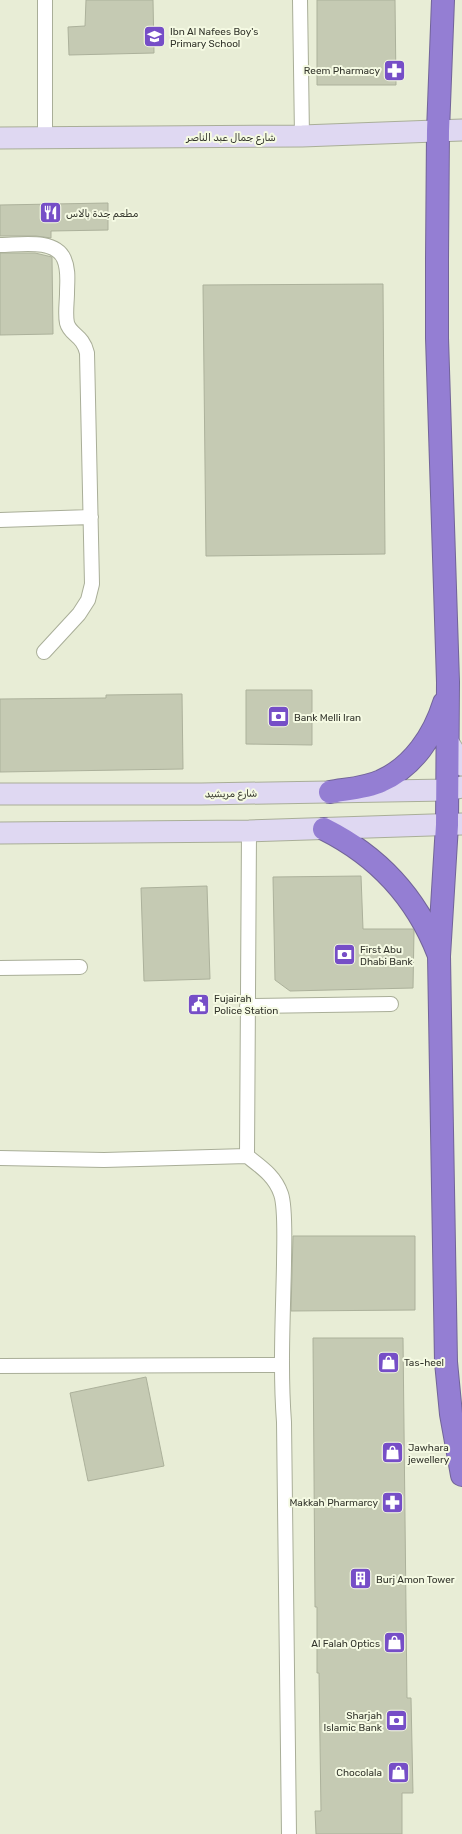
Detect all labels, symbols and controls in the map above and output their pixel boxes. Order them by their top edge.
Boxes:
school or university icon: Ibn Al Nafees Boy's Primary School [142,24,168,50]
place label: Ibn Al Nafees Boy's Primary School [170,26,258,50]
pharmacy icon: Reem Pharmacy [382,57,408,83]
place label: Reem Pharmacy [304,65,380,77]
street label: شارع جمال عبد الناصر [185,132,276,145]
restaurant icon: مطعم جدة بالاس [38,200,64,226]
place label: مطعم جدة بالاس [66,208,139,220]
bank icon: Bank Melli Iran [266,704,292,730]
place label: Bank Melli Iran [294,712,361,724]
street label: شارع مريشيد [205,788,257,801]
bank icon: First Abu Dhabi Bank [331,942,357,968]
place label: First Abu Dhabi Bank [360,944,414,968]
public building icon: Fujairah Police Station [186,991,212,1017]
place label: Fujairah Police Station [214,993,278,1017]
shop icon: Tas-heel [376,1349,402,1375]
place label: Tas-heel [404,1357,444,1369]
shop icon: Jawhara jewellery [379,1440,405,1466]
place label: Jawhara jewellery [407,1442,450,1466]
pharmacy icon: Makkah Pharmarcy [380,1489,406,1515]
place label: Makkah Pharmarcy [289,1497,378,1509]
building icon: Burj Amon Tower [347,1566,373,1592]
place label: Burj Amon Tower [376,1574,455,1586]
shop icon: Al Falah Optics [382,1630,408,1656]
place label: Al Falah Optics [311,1638,380,1650]
bank icon: Sharjah Islamic Bank [384,1708,410,1734]
place label: Sharjah Islamic Bank [324,1710,383,1734]
shop icon: Chocolala [385,1759,411,1785]
place label: Chocolala [336,1767,382,1779]

